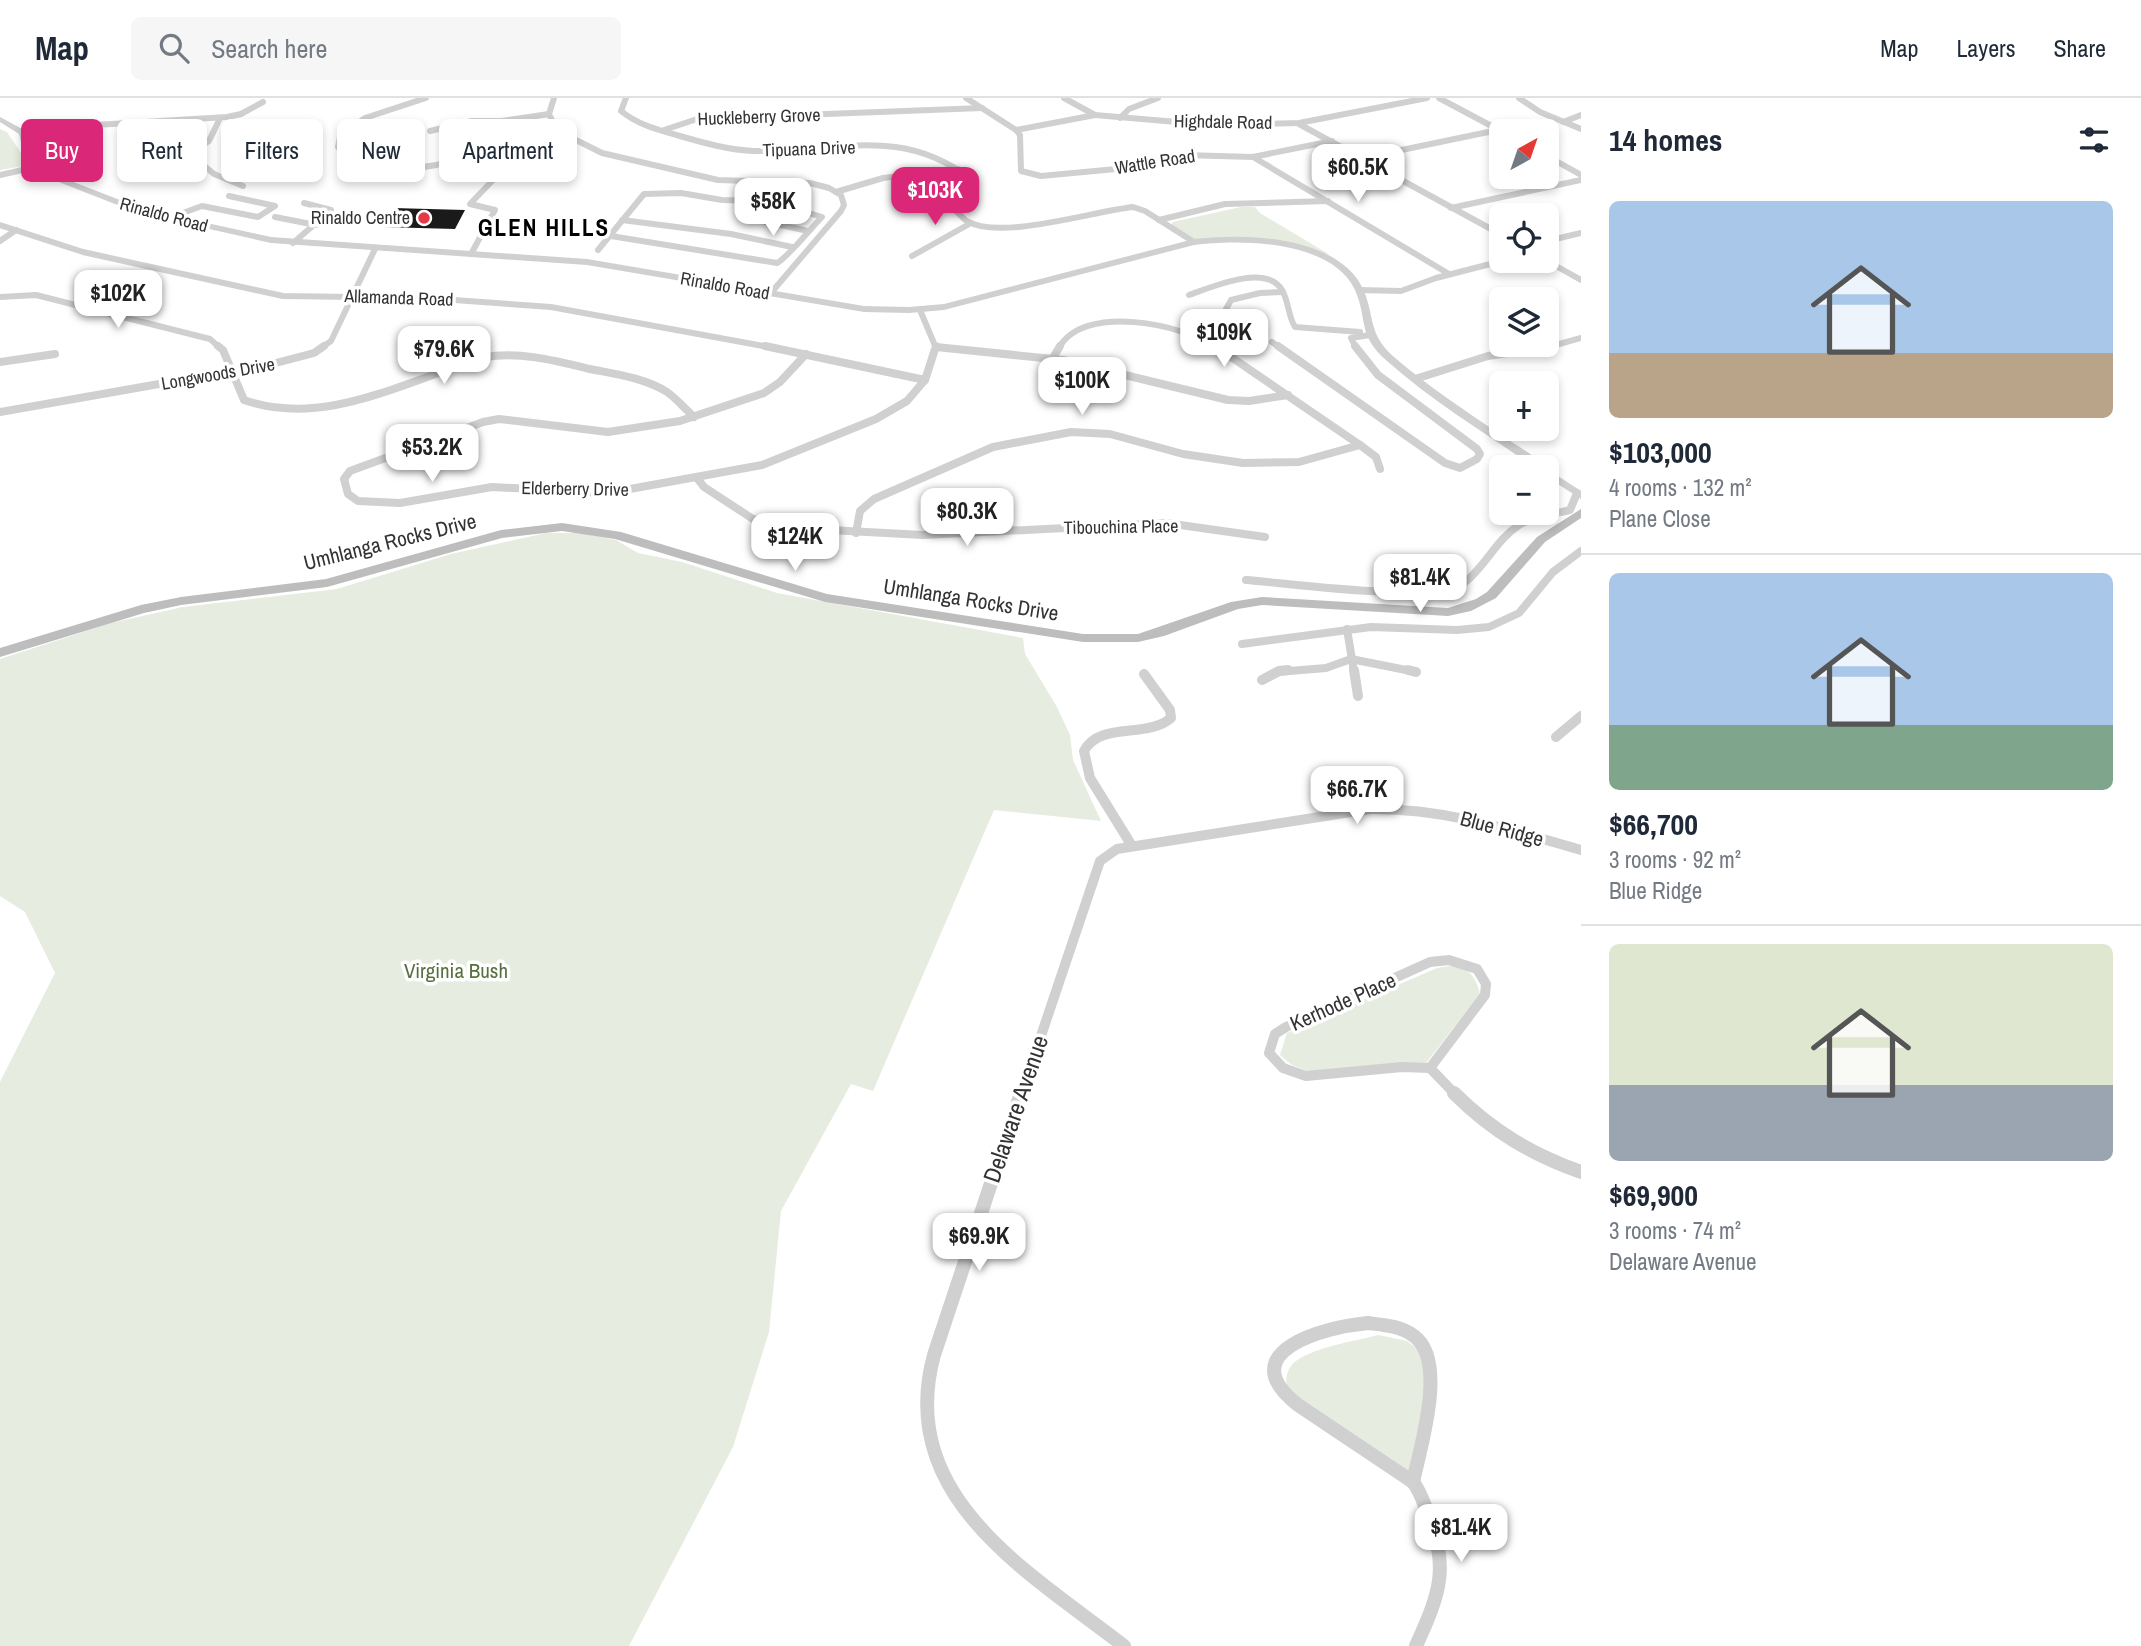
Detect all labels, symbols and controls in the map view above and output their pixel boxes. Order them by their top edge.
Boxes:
search box [131,17,621,80]
text: Map [35,26,89,70]
icon: search [155,29,193,67]
text: Search here [211,31,327,66]
text: Map [1880,32,1918,64]
text: Layers [1956,32,2015,64]
text: Share [2053,32,2106,64]
street label: Huckleberry Grove [697,102,821,131]
street label: Highdale Road [1174,108,1272,135]
chip: Buy [21,119,103,182]
chip: Rent [117,119,207,182]
chip: Filters [221,119,323,182]
chip: New [337,119,425,182]
chip: Apartment [439,119,577,182]
north arrow [1489,119,1559,189]
map controls [1489,119,1559,525]
text: 14 homes [1609,120,1723,160]
icon: filters [2075,121,2113,159]
street label: Tipuana Drive [762,134,856,163]
street label: Wattle Road [1113,143,1197,180]
pin: $60.5K [1301,144,1415,204]
text: $60.5K [1328,151,1388,182]
pin: $103K [886,167,984,227]
text: $103K [907,174,963,205]
pin: $58K [732,178,814,238]
text: $58K [750,185,796,216]
street label: Rinaldo Road [117,191,211,238]
button: locate [1489,203,1559,273]
place label: Rinaldo Centre [311,205,410,230]
marker: Rinaldo Centre [416,210,432,226]
district label: GLEN HILLS [478,212,610,243]
icon: home [1798,247,1924,373]
street label: Rinaldo Road [678,265,772,306]
pin: $102K [69,271,167,330]
text: $102K [90,277,146,308]
street label: Allamanda Road [343,283,454,312]
button: layers [1489,287,1559,357]
pin: $109K [1175,310,1273,369]
text: $109K [1196,316,1252,347]
pin: $79.6K [387,327,501,386]
text: $79.6K [414,333,474,364]
street label: Longwoods Drive [159,351,277,396]
pin: $100K [1033,358,1131,417]
text: $100K [1054,364,1110,395]
button: + [1489,371,1559,441]
pin: $53.2K [375,424,489,484]
text: $53.2K [402,431,462,462]
text: $103,000 [1609,432,1712,472]
button: − [1489,455,1559,525]
text: 4 rooms · 132 m² [1609,472,1752,503]
street label: Elderberry Drive [521,475,629,502]
pin: $80.3K [910,489,1024,548]
text: $80.3K [937,495,997,526]
text: Plane Close [1609,503,1711,534]
street label: Umhlanga Rocks Drive [300,506,479,577]
street label: Tibouchina Place [1064,513,1178,540]
pin: $124K [746,514,844,573]
text: $124K [767,520,823,551]
pin: $81.4K [1363,554,1477,614]
text: $81.4K [1390,561,1450,592]
street label: Umhlanga Rocks Drive [881,571,1061,628]
icon: home [1798,619,1924,745]
pin: $66.7K [1300,766,1414,826]
text: $66.7K [1327,773,1387,804]
street label: Blue Ridge [1457,803,1547,854]
text: $66,700 [1609,804,1698,844]
text: 3 rooms · 92 m² [1609,844,1741,875]
text: Blue Ridge [1609,875,1702,906]
park label: Virginia Bush [404,956,508,985]
street label: Kerhode Place [1285,965,1400,1038]
icon: home [1798,990,1924,1116]
street label: Delaware Avenue [975,1031,1055,1187]
text: $69,900 [1609,1175,1698,1215]
pin: $69.9K [922,1214,1036,1273]
text: 3 rooms · 74 m² [1609,1215,1741,1246]
text: $69.9K [949,1220,1009,1251]
text: Delaware Avenue [1609,1246,1757,1277]
pin: $81.4K [1404,1504,1518,1564]
text: $81.4K [1431,1511,1491,1542]

